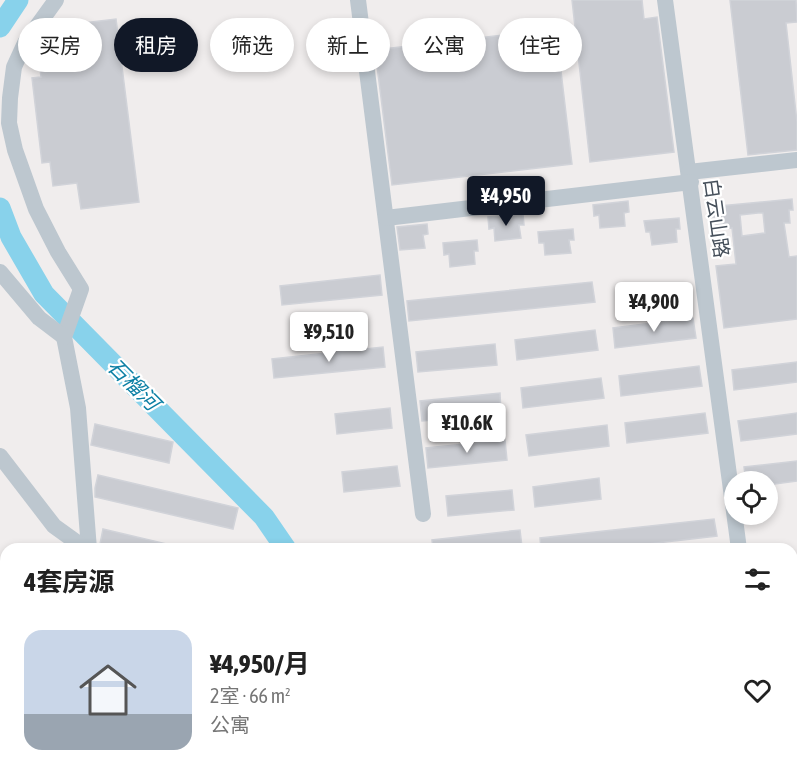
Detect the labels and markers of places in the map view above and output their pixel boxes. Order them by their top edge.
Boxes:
pin: ¥4,950 [457,176,555,227]
pin: ¥4,900 [605,282,703,333]
pin: ¥9,510 [280,312,378,363]
pin: ¥10.6K [418,403,516,454]

